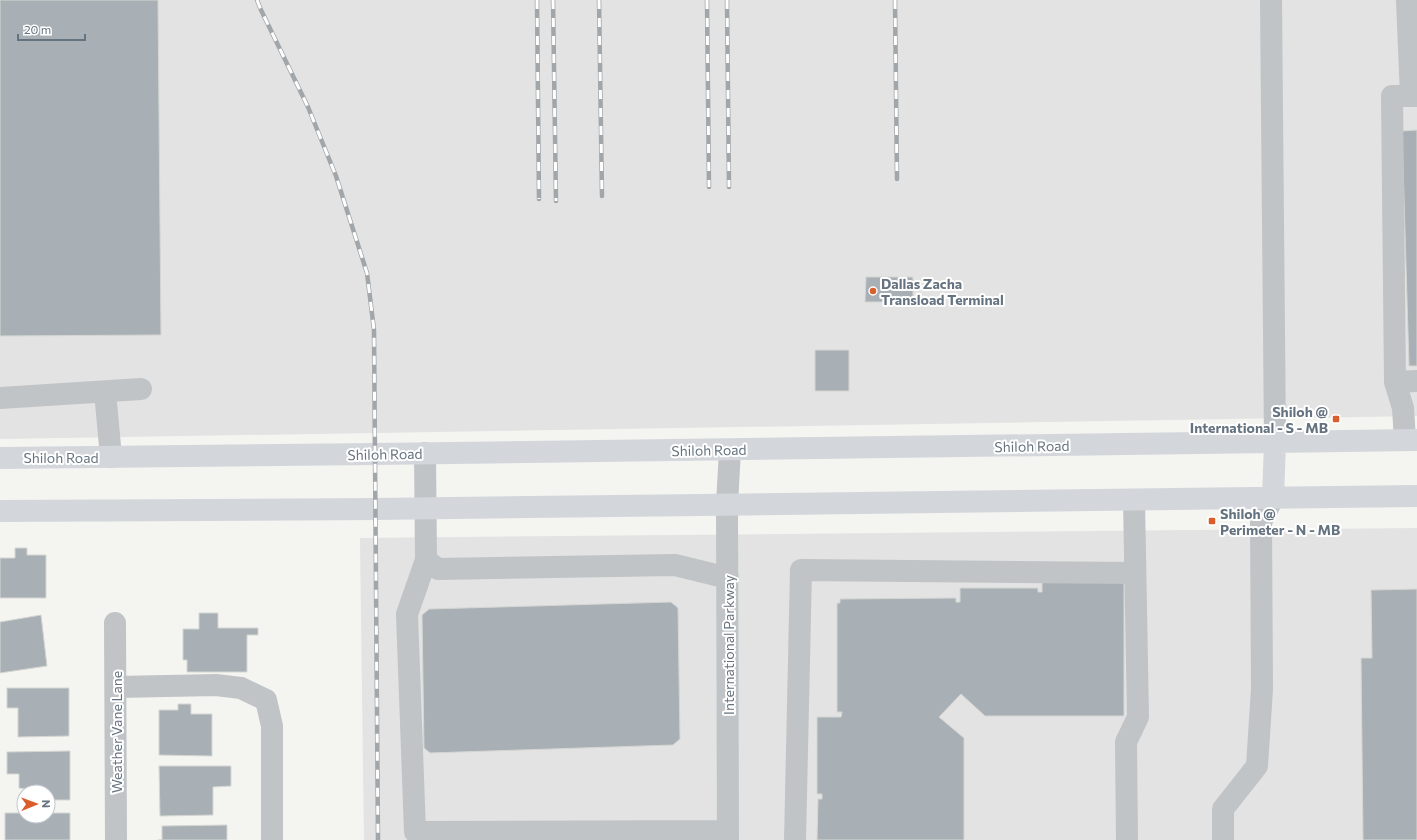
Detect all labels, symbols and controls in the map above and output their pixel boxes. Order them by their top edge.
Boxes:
scale bar [18,16,85,42]
text: 20 m [24,22,51,36]
place label: Dallas Zacha Transload Terminal [881,275,1004,308]
marker: Dallas Zacha Transload Terminal [868,286,878,296]
place label: Shiloh @ International - S - MB [1190,403,1328,436]
marker: Shiloh @ International - S - MB [1331,414,1341,424]
street label: Shiloh Road [994,437,1070,455]
street label: Shiloh Road [671,441,747,459]
street label: Shiloh Road [347,445,423,463]
street label: Shiloh Road [23,449,99,466]
place label: Shiloh @ Perimeter - N - MB [1220,505,1340,538]
marker: Shiloh @ Perimeter - N - MB [1207,516,1217,526]
street label: International Parkway [720,575,737,715]
street label: Weather Vane Lane [108,671,125,793]
north arrow [16,784,56,824]
text: N [40,800,53,808]

